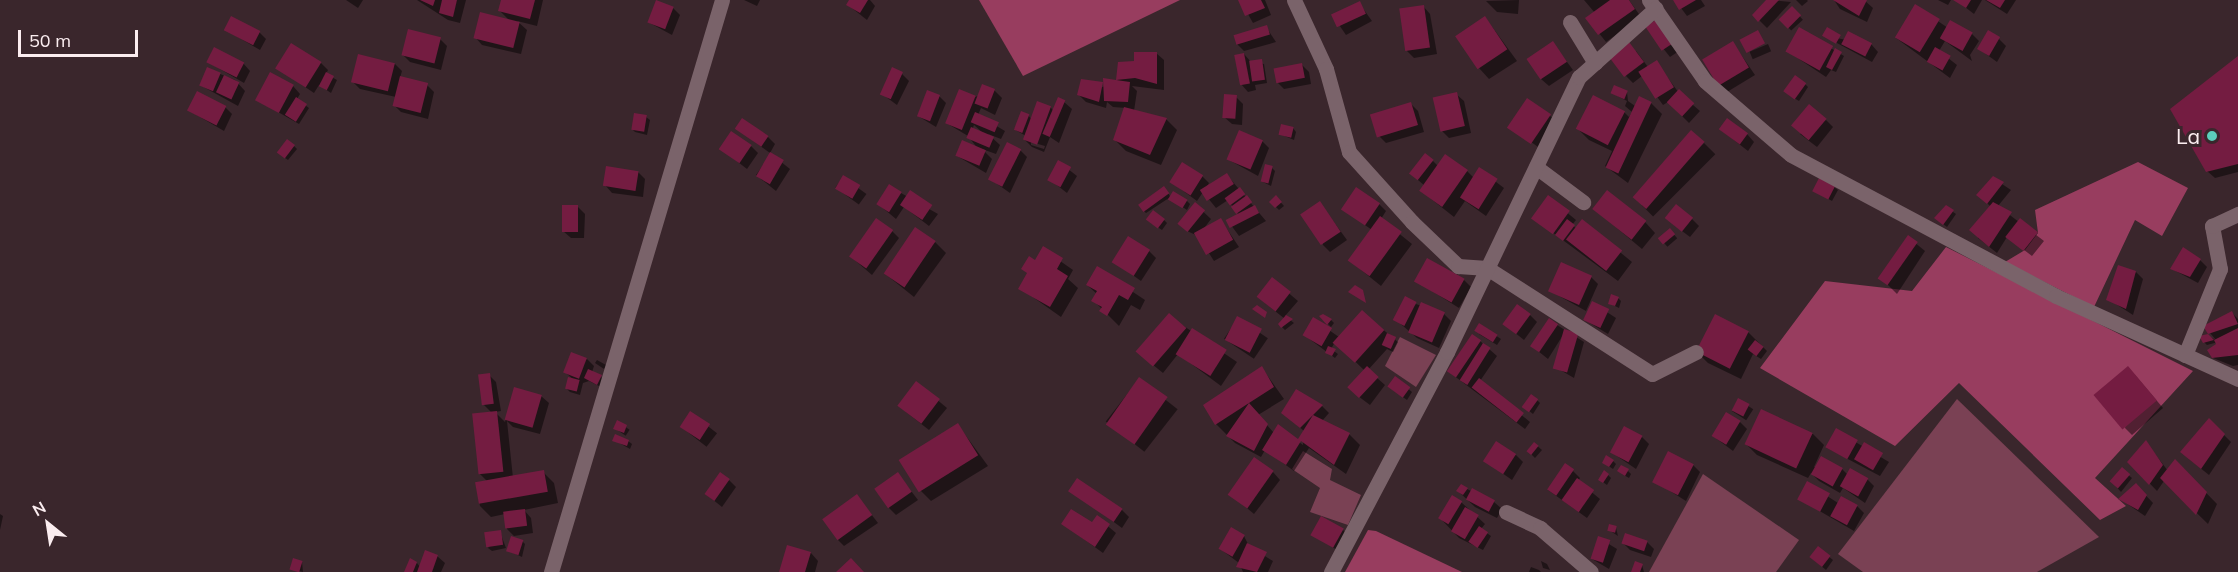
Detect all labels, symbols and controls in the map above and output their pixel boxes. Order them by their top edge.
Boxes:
scale bar [21,18,141,56]
text: 50 m [29,29,71,52]
place label: La [2176,123,2200,149]
marker: La [2205,129,2219,143]
north arrow [18,494,78,554]
text: N [29,497,49,520]

